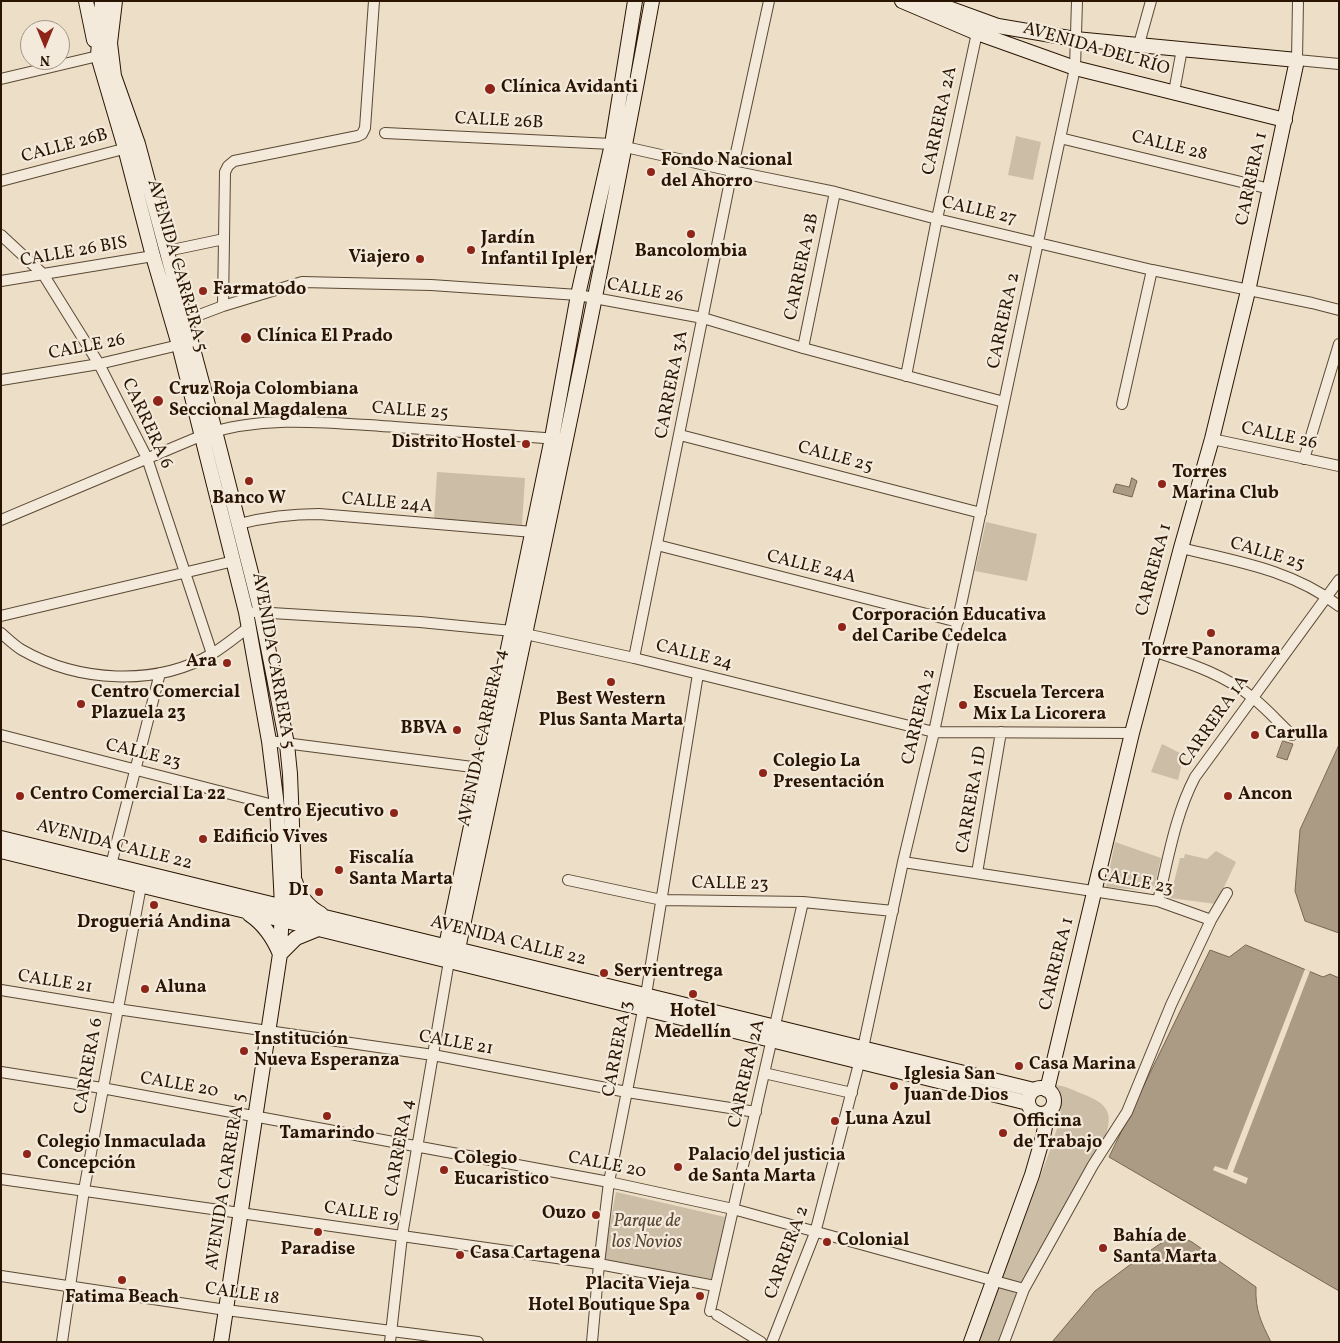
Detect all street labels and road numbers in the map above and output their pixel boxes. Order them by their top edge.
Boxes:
street label: AVENIDA DEL RÍO [1020,19,1172,81]
street label: CARRERA 2A [919,65,963,177]
street label: CALLE 26B [454,109,544,135]
street label: CALLE 26B [19,125,111,169]
street label: CALLE 28 [1129,127,1209,167]
street label: CARRERA 1 [1233,130,1273,228]
street label: AVENIDA CARRERA 5 [141,177,211,355]
street label: CALLE 27 [939,193,1019,231]
street label: CARRERA 2B [781,211,825,323]
street label: CALLE 26 BIS [19,233,129,273]
street label: CARRERA 2 [984,271,1026,371]
street label: CALLE 26 [605,275,685,309]
street label: CARRERA 3A [652,329,694,441]
street label: CALLE 26 [47,330,127,366]
street label: CARRERA 6 [116,375,176,473]
street label: CALLE 25 [371,399,449,425]
street label: CALLE 26 [1239,418,1319,456]
street label: CALLE 25 [795,438,875,478]
street label: CALLE 24A [341,489,433,519]
street label: CARRERA 1 [1132,521,1178,619]
street label: CALLE 25 [1227,533,1307,577]
street label: CALLE 24A [764,546,858,590]
street label: AVENIDA CARRERA 5 [246,571,298,751]
street label: CALLE 24 [653,636,735,676]
street label: AVENIDA CARRERA 4 [455,647,513,829]
street label: CARRERA 2 [898,667,942,767]
street label: CARRERA 1A [1175,672,1255,772]
street label: CALLE 23 [103,735,183,775]
street label: CARRERA 1D [953,745,993,855]
street label: AVENIDA CALLE 22 [34,816,194,876]
street label: CALLE 23 [1095,865,1175,901]
street label: CALLE 23 [691,874,769,896]
street label: AVENIDA CALLE 22 [428,912,588,972]
street label: CARRERA 1 [1036,915,1080,1013]
street label: CALLE 21 [16,966,94,1000]
street label: CARRERA 3 [599,999,639,1099]
street label: CARRERA 6 [71,1016,109,1116]
street label: CARRERA 2A [725,1018,771,1130]
street label: CALLE 21 [417,1027,495,1061]
street label: CALLE 20 [138,1069,220,1103]
street label: AVENIDA CARRERA 5 [202,1092,252,1272]
street label: CARRERA 4 [382,1097,420,1199]
street label: CALLE 20 [566,1148,648,1184]
street label: CALLE 19 [322,1198,400,1230]
street label: CARRERA 2 [761,1203,815,1303]
street label: CALLE 18 [203,1279,281,1311]

